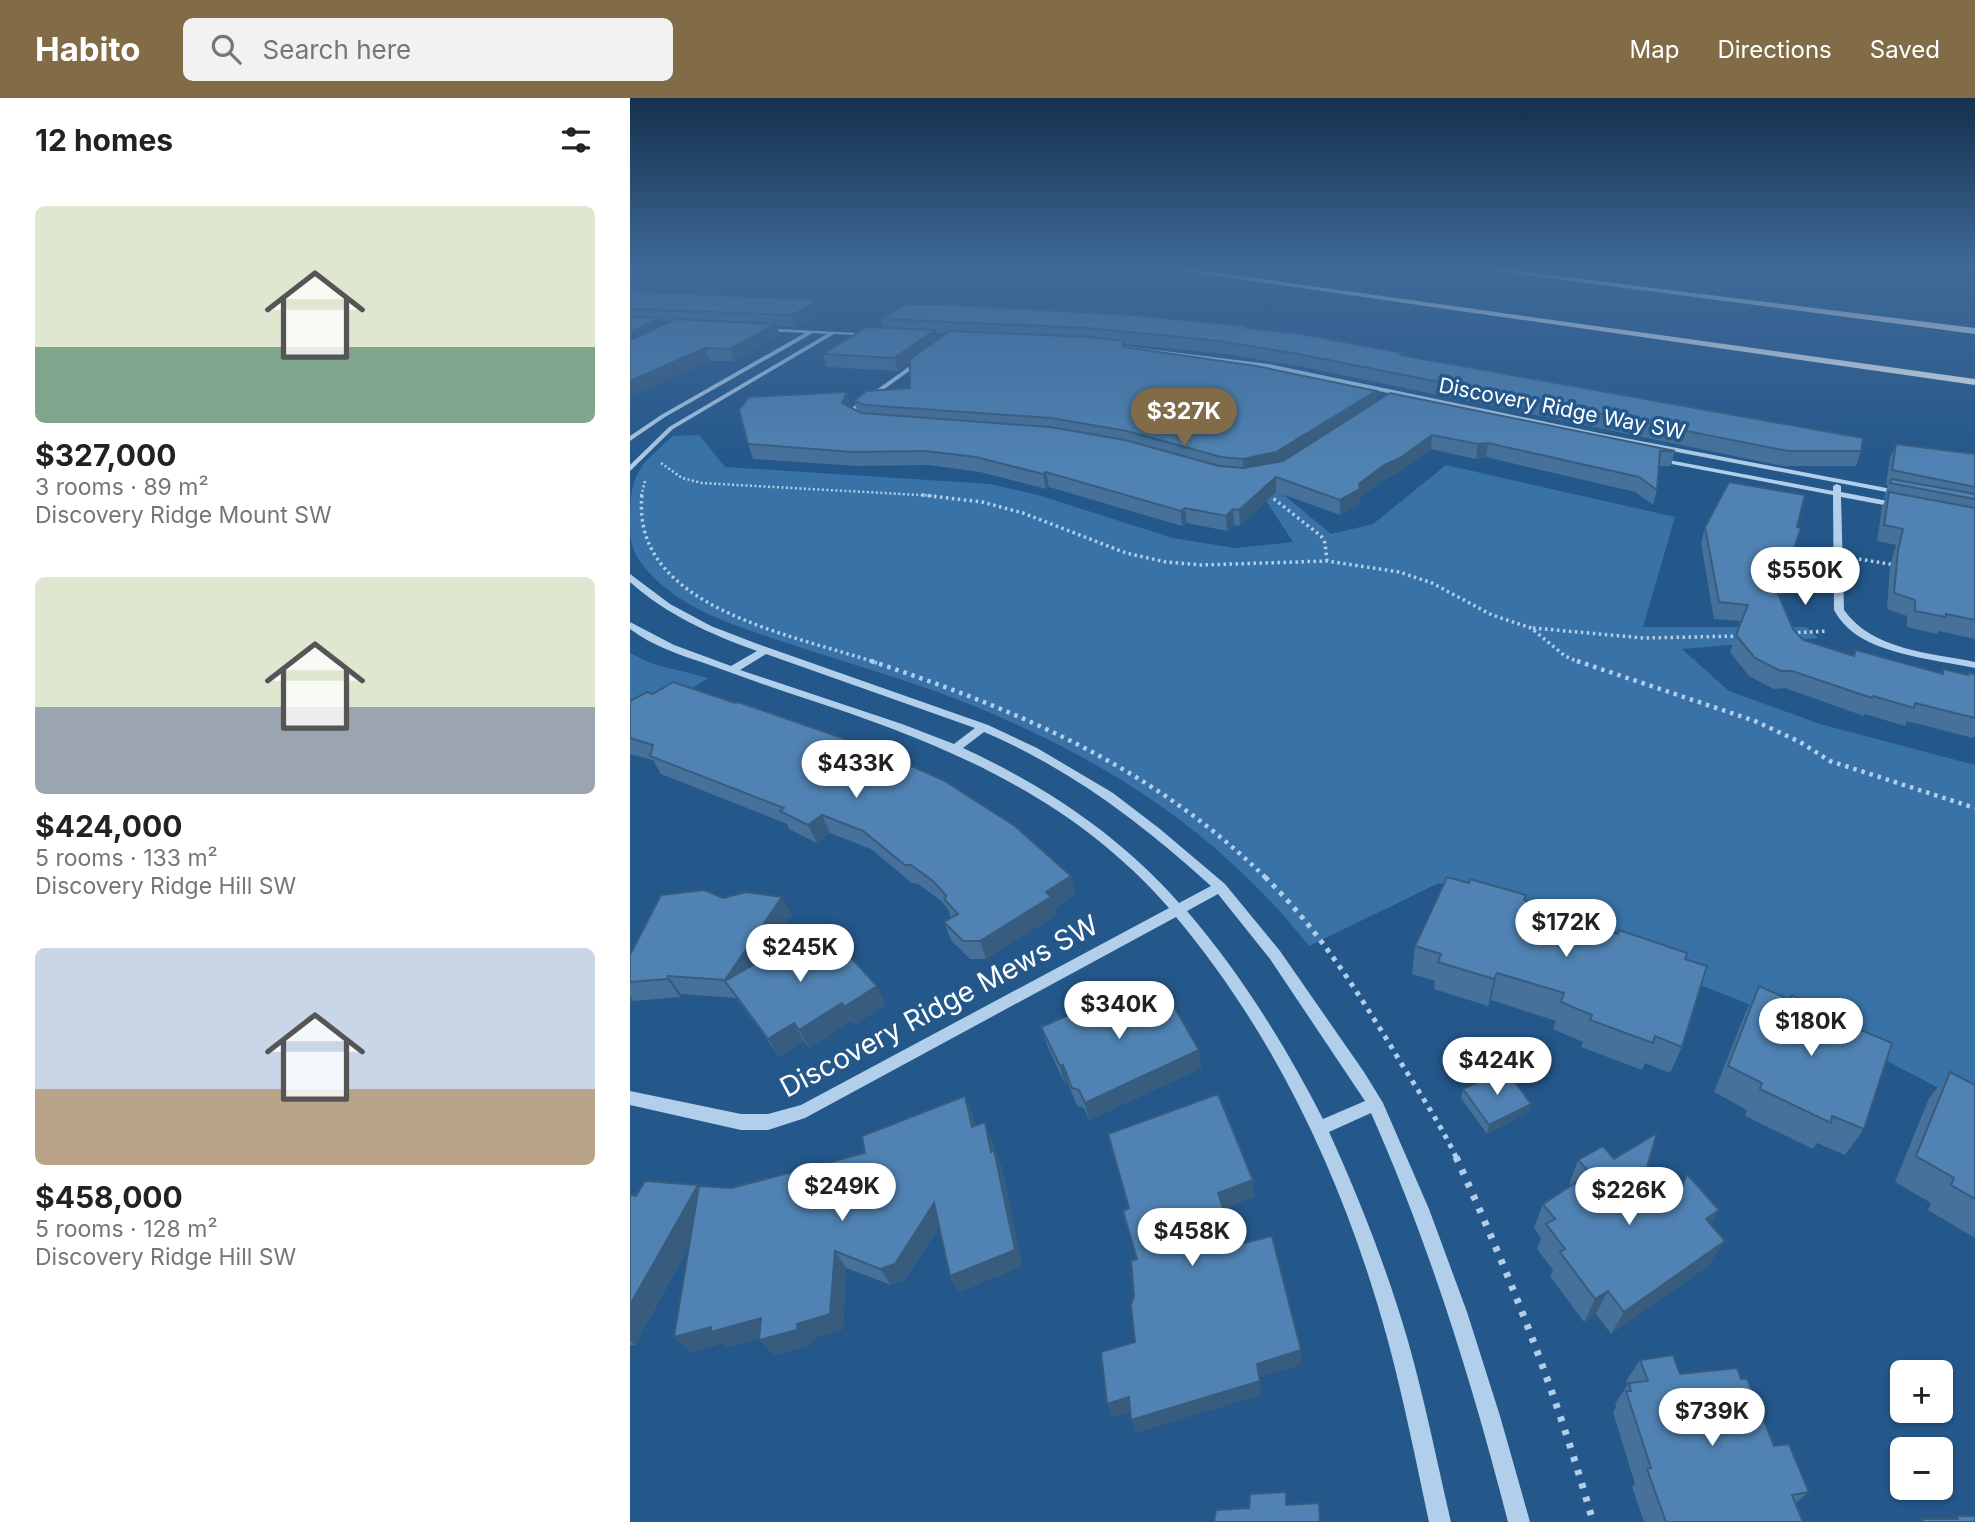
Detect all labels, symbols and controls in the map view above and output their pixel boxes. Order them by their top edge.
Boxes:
search box [183,18,673,81]
text: Habito [35,29,141,69]
icon: search [207,30,245,68]
text: Search here [263,34,411,65]
text: Map [1630,35,1679,64]
text: Directions [1717,35,1832,64]
text: Saved [1870,35,1940,64]
icon: filters [557,121,595,159]
text: 12 homes [35,122,173,158]
icon: home [252,252,378,378]
street label: Discovery Ridge Way SW [1437,372,1688,445]
pin: $327K [1135,388,1233,448]
text: $327K [1147,397,1221,425]
text: $327,000 [35,437,176,473]
text: 3 rooms · 89 m² [35,473,209,501]
text: Discovery Ridge Mount SW [35,501,332,529]
pin: $550K [1756,547,1854,607]
text: $550K [1767,556,1843,584]
icon: home [252,623,378,749]
pin: $433K [807,740,905,800]
text: $433K [818,749,894,777]
text: $424,000 [35,808,182,844]
text: 5 rooms · 133 m² [35,844,218,872]
text: Discovery Ridge Hill SW [35,872,296,900]
pin: $172K [1517,900,1615,959]
street label: Discovery Ridge Mews SW [774,908,1104,1104]
text: $172K [1531,908,1601,936]
pin: $245K [751,924,849,984]
text: $245K [762,933,838,961]
pin: $340K [1070,982,1168,1041]
text: $340K [1080,990,1158,1018]
icon: home [252,994,378,1120]
pin: $180K [1762,998,1860,1058]
text: $180K [1775,1007,1847,1035]
pin: $424K [1448,1038,1546,1097]
text: $424K [1459,1046,1535,1074]
pin: $249K [793,1164,891,1223]
pin: $226K [1580,1168,1678,1227]
text: $249K [804,1172,880,1200]
text: $226K [1591,1176,1667,1204]
text: $458,000 [35,1179,183,1215]
pin: $458K [1143,1208,1241,1268]
text: 5 rooms · 128 m² [35,1215,218,1243]
text: $458K [1154,1217,1230,1245]
text: Discovery Ridge Hill SW [35,1243,296,1271]
map controls [1890,1360,1953,1500]
button: + [1890,1360,1953,1423]
pin: $739K [1663,1388,1761,1448]
text: $739K [1675,1397,1749,1425]
button: − [1890,1437,1953,1500]

